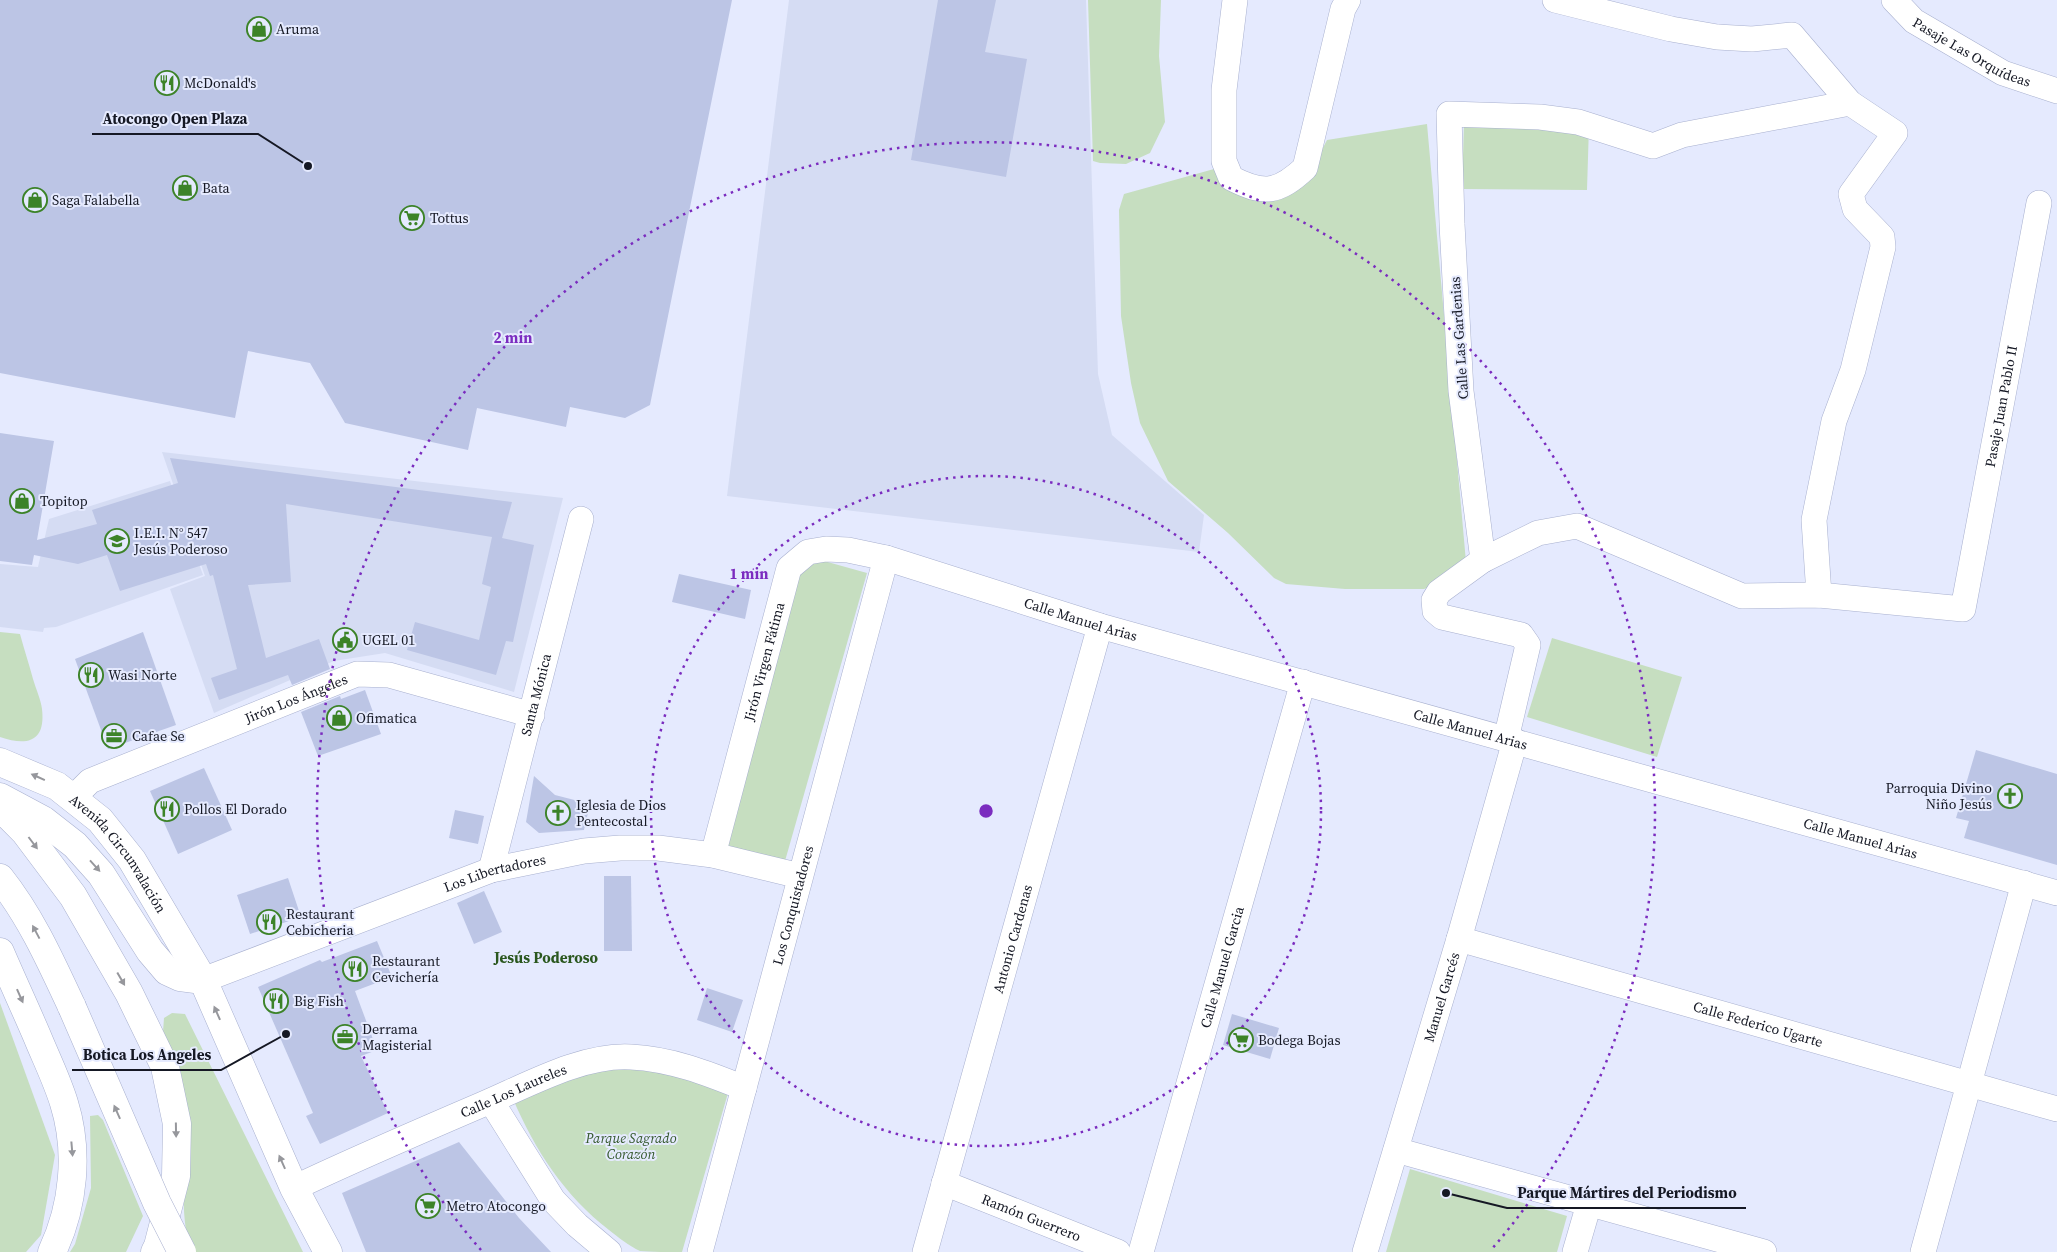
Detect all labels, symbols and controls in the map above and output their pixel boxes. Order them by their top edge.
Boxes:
street label: Pasaje Las Orquídeas [1909,12,2034,92]
shop icon: Aruma [246,16,272,42]
place label: Aruma [276,19,320,39]
restaurant icon: McDonald's [154,70,180,96]
place label: McDonald's [184,73,256,93]
callout: Atocongo Open Plaza [92,104,258,134]
text: Atocongo Open Plaza [102,108,249,129]
shop icon: Bata [172,175,198,201]
place label: Bata [202,178,230,198]
shop icon: Saga Falabella [22,187,48,213]
place label: Saga Falabella [52,190,141,210]
supermarket icon: Tottus [399,205,425,231]
place label: Tottus [430,208,469,228]
street label: Calle Las Gardenias [1445,276,1473,400]
text: 2 min [494,327,532,348]
street label: Pasaje Juan Pablo II [1980,344,2022,469]
shop icon: Topitop [9,488,35,514]
place label: Topitop [40,491,88,511]
place label: I.E.I. N° 547 Jesús Poderoso [133,523,228,559]
school or university icon: I.E.I. N° 547 Jesús Poderoso [104,528,130,554]
text: 1 min [730,563,768,584]
street label: Calle Manuel Arias [1021,592,1140,646]
street label: Jirón Virgen Fátima [739,599,790,724]
public building icon: UGEL 01 [332,627,358,653]
place label: UGEL 01 [362,630,415,650]
street label: Santa Mónica [516,651,556,738]
restaurant icon: Wasi Norte [78,662,104,688]
place label: Wasi Norte [108,665,177,685]
street label: Jirón Los Ángeles [241,669,350,728]
street label: Calle Manuel Arias [1411,704,1530,755]
shop icon: Ofimatica [326,705,352,731]
place label: Ofimatica [356,708,418,728]
office icon: Cafae Se [101,723,127,749]
place label: Cafae Se [132,726,185,746]
one-way arrow [31,773,45,781]
place label: Parroquia Divino Niño Jesús [1885,778,1992,814]
church icon: Parroquia Divino Niño Jesús [1997,783,2023,809]
street label: Avenida Circunvalación [65,790,171,917]
place label: Iglesia de Dios Pentecostal [576,795,666,831]
restaurant icon: Pollos El Dorado [154,796,180,822]
place label: Pollos El Dorado [184,799,287,819]
church icon: Iglesia de Dios Pentecostal [545,800,571,826]
centre of rings [977,802,995,820]
street label: Calle Manuel Arias [1801,813,1920,864]
one-way arrow [28,836,38,850]
street label: Los Conquistadores [767,843,819,967]
street label: Los Libertadores [441,849,547,897]
one-way arrow [89,860,101,872]
street label: Antonio Cardenas [988,882,1037,996]
street label: Calle Manuel Garcia [1195,903,1249,1030]
place label: Restaurant Cebicheria [286,904,354,940]
restaurant icon: Restaurant Cebicheria [256,909,282,935]
one-way arrow [32,925,40,939]
district label: Jesús Poderoso [493,947,598,968]
street label: Manuel Garcés [1419,950,1464,1045]
place label: Restaurant Cevichería [372,951,440,987]
restaurant icon: Restaurant Cevichería [342,956,368,982]
one-way arrow [116,972,125,986]
restaurant icon: Big Fish [263,988,289,1014]
one-way arrow [16,989,24,1003]
place label: Big Fish [294,991,344,1011]
street label: Calle Federico Ugarte [1691,996,1825,1052]
one-way arrow [213,1006,221,1020]
place label: Derrama Magisterial [362,1019,432,1055]
office icon: Derrama Magisterial [332,1024,358,1050]
supermarket icon: Bodega Bojas [1228,1027,1254,1053]
place label: Bodega Bojas [1258,1030,1341,1050]
callout: Botica Los Angeles [72,1040,221,1070]
text: Botica Los Angeles [83,1044,212,1065]
street label: Calle Los Laureles [457,1059,569,1123]
one-way arrow [113,1105,121,1119]
one-way arrow [172,1122,180,1138]
park label: Parque Sagrado Corazón [584,1128,677,1164]
one-way arrow [69,1141,77,1157]
one-way arrow [278,1155,286,1169]
callout: Parque Mártires del Periodismo [1507,1178,1746,1208]
text: Parque Mártires del Periodismo [1517,1182,1737,1203]
street label: Ramón Guerrero [979,1189,1084,1246]
supermarket icon: Metro Atocongo [415,1193,441,1219]
place label: Metro Atocongo [446,1196,546,1216]

